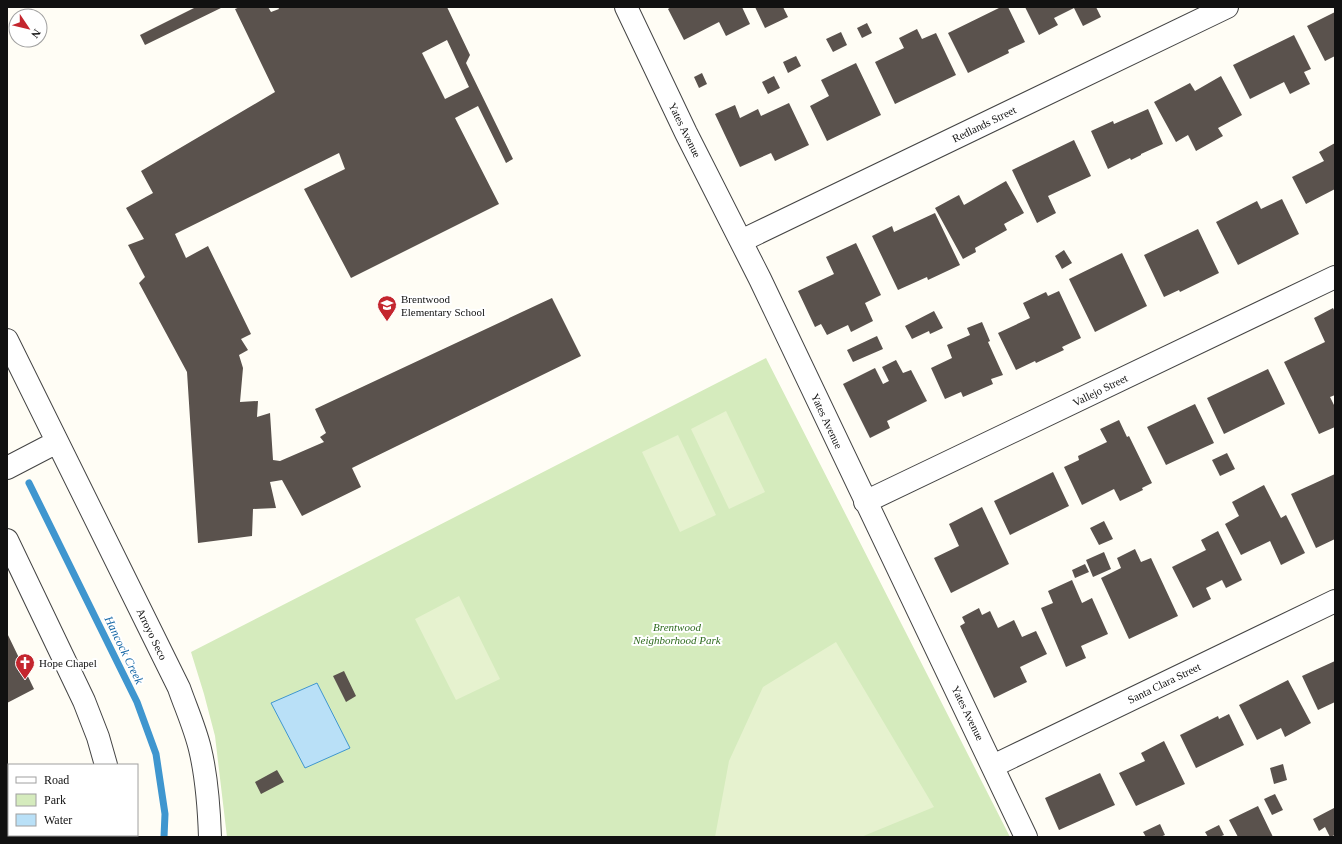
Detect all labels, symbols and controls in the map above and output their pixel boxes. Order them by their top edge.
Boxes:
north arrow [8,8,48,48]
text: N [29,27,43,40]
street label: Yates Avenue [667,101,703,159]
street label: Redlands Street [950,103,1018,145]
place label: Brentwood Elementary School [401,293,485,318]
school or university icon: Brentwood Elementary School [376,294,398,322]
street label: Vallejo Street [1071,372,1129,408]
street label: Yates Avenue [809,392,845,451]
street label: Arroyo Seco [134,606,170,662]
water label: Hancock Creek [101,613,147,687]
park label: Brentwood Neighborhood Park [632,621,722,646]
church icon: Hope Chapel [14,652,36,680]
place label: Hope Chapel [39,657,97,669]
street label: Santa Clara Street [1126,660,1202,706]
street label: Yates Avenue [950,684,986,742]
legend [8,764,138,836]
text: Road [44,773,69,787]
text: Park [44,793,66,807]
text: Water [44,813,72,827]

